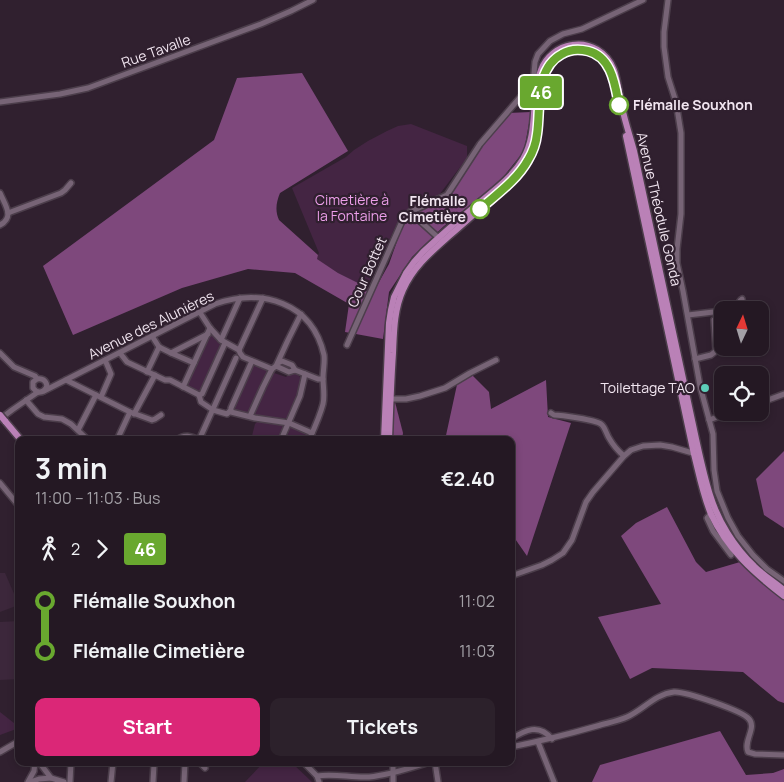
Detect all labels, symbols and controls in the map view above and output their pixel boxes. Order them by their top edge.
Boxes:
street label: Rue Tavalle [119,29,193,72]
line badge: 46 [518,76,564,108]
text: 46 [530,80,552,104]
marker: Flémalle Souxhon [609,95,629,115]
place label: Flémalle Souxhon [633,95,753,114]
street label: Avenue Théodule Gonda [633,130,686,288]
park label: Cimetière à la Fontaine [315,190,389,225]
place label: Flémalle Cimetière [399,191,466,226]
marker: Flémalle Cimetière [470,199,490,219]
street label: Cour Bottet [343,233,391,310]
street label: Avenue des Alunières [85,286,217,363]
north arrow [714,301,769,356]
map controls [714,301,769,421]
button: locate [714,366,769,421]
place label: Toilettage TAO [601,378,695,397]
marker: Toilettage TAO [699,382,711,394]
text: 3 min [35,449,107,487]
text: €2.40 [441,466,495,492]
text: 11:00 – 11:03 · Bus [35,487,160,509]
icon: walk [35,535,63,563]
icon: forward [88,535,116,563]
text: 46 [134,537,156,561]
text: 2 [71,538,80,560]
text: Flémalle Souxhon [73,588,236,614]
text: 11:02 [459,590,495,612]
text: Flémalle Cimetière [73,638,245,664]
text: 11:03 [459,640,495,662]
button: Start [35,698,260,756]
button: Tickets [270,698,495,756]

